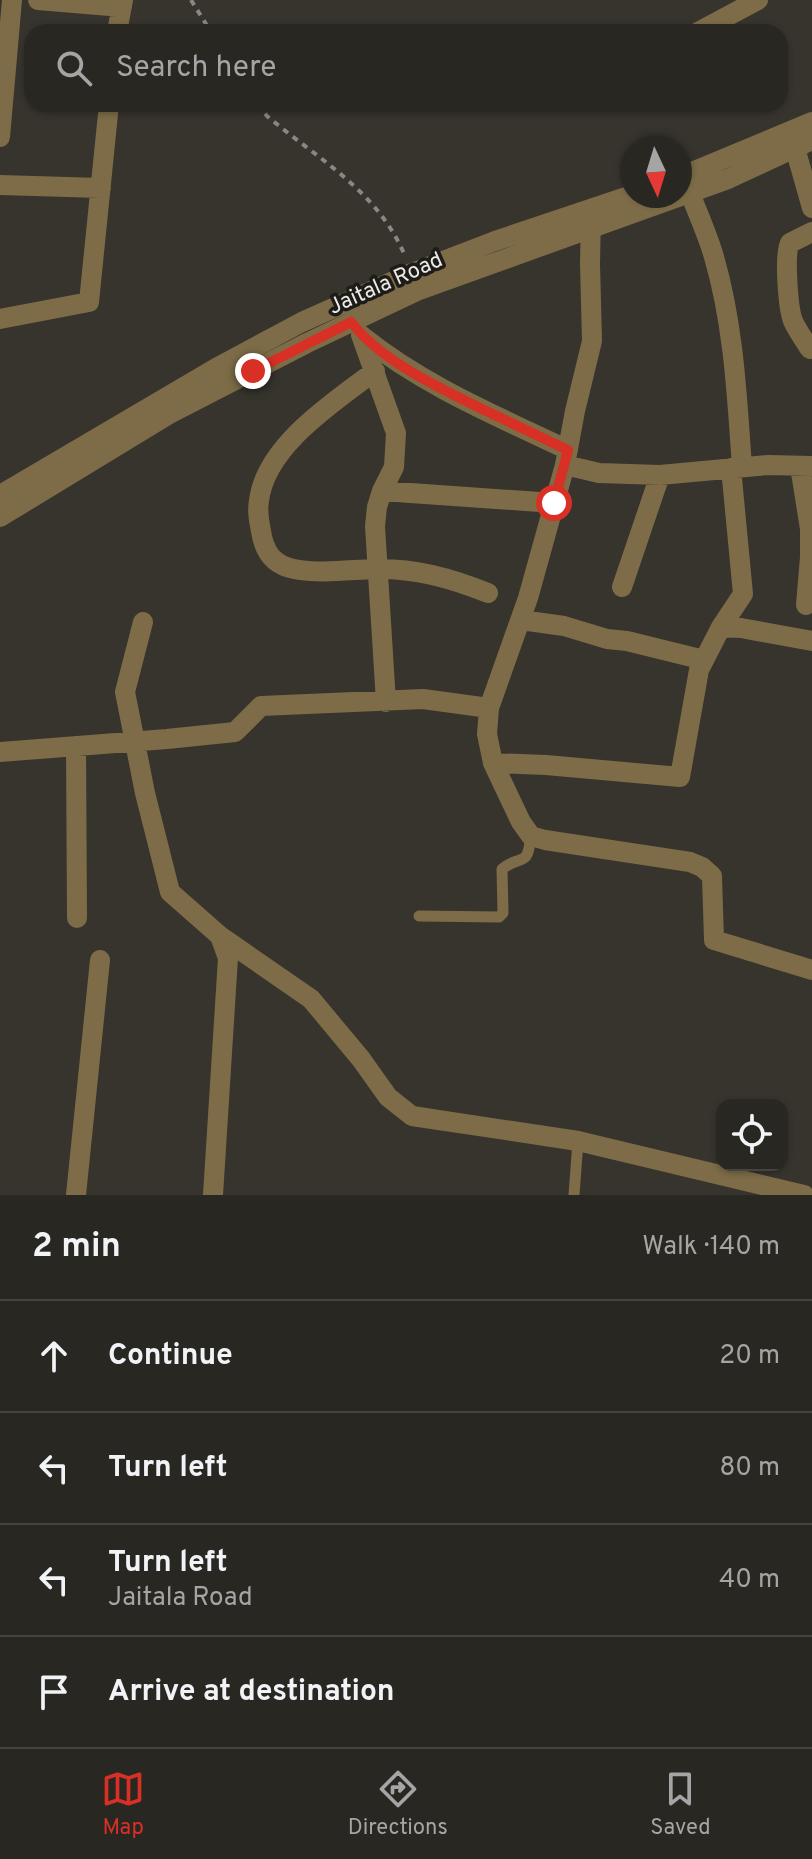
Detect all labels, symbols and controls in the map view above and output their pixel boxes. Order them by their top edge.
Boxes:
search box [24,24,788,112]
icon: search [52,46,96,90]
text: Search here [116,50,276,87]
north arrow [620,136,692,208]
street label: Jaitala Road [325,247,447,321]
route end [235,353,271,389]
route start [536,485,572,521]
map controls [716,1099,788,1171]
button: locate [716,1099,788,1171]
text: 2 min [32,1226,121,1269]
text: Walk · 140 m [642,1231,780,1264]
icon: ahead [32,1334,76,1378]
text: Continue [108,1338,233,1375]
text: 20 m [719,1340,780,1373]
icon: left [32,1446,76,1490]
text: Turn left [108,1450,228,1487]
text: 80 m [720,1452,780,1485]
text: Turn left [108,1545,228,1582]
icon: left [32,1558,76,1602]
text: 40 m [719,1564,780,1597]
text: Jaitala Road [108,1582,253,1615]
icon: arrive [32,1670,76,1714]
text: Arrive at destination [108,1674,394,1711]
tab: Map [101,1767,145,1842]
tab: Directions [348,1767,448,1842]
tab: Saved [650,1767,711,1842]

